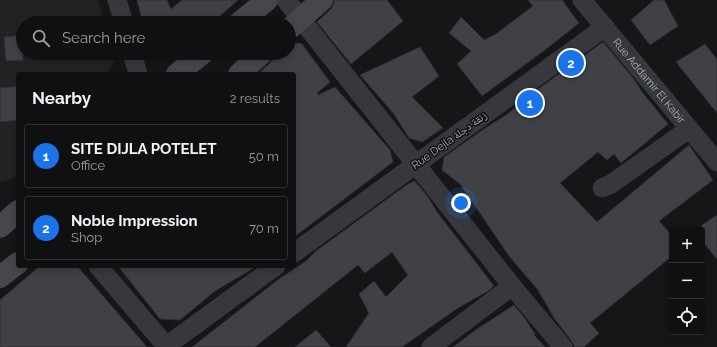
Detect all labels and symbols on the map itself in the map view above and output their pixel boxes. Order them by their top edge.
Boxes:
street label: Rue Addamir El Kabir [610,36,688,126]
pin: 2 [558,48,584,78]
pin: 1 [517,88,543,118]
street label: Rue Dejla زنقة دجلة [409,109,490,172]
your location [451,193,471,213]

